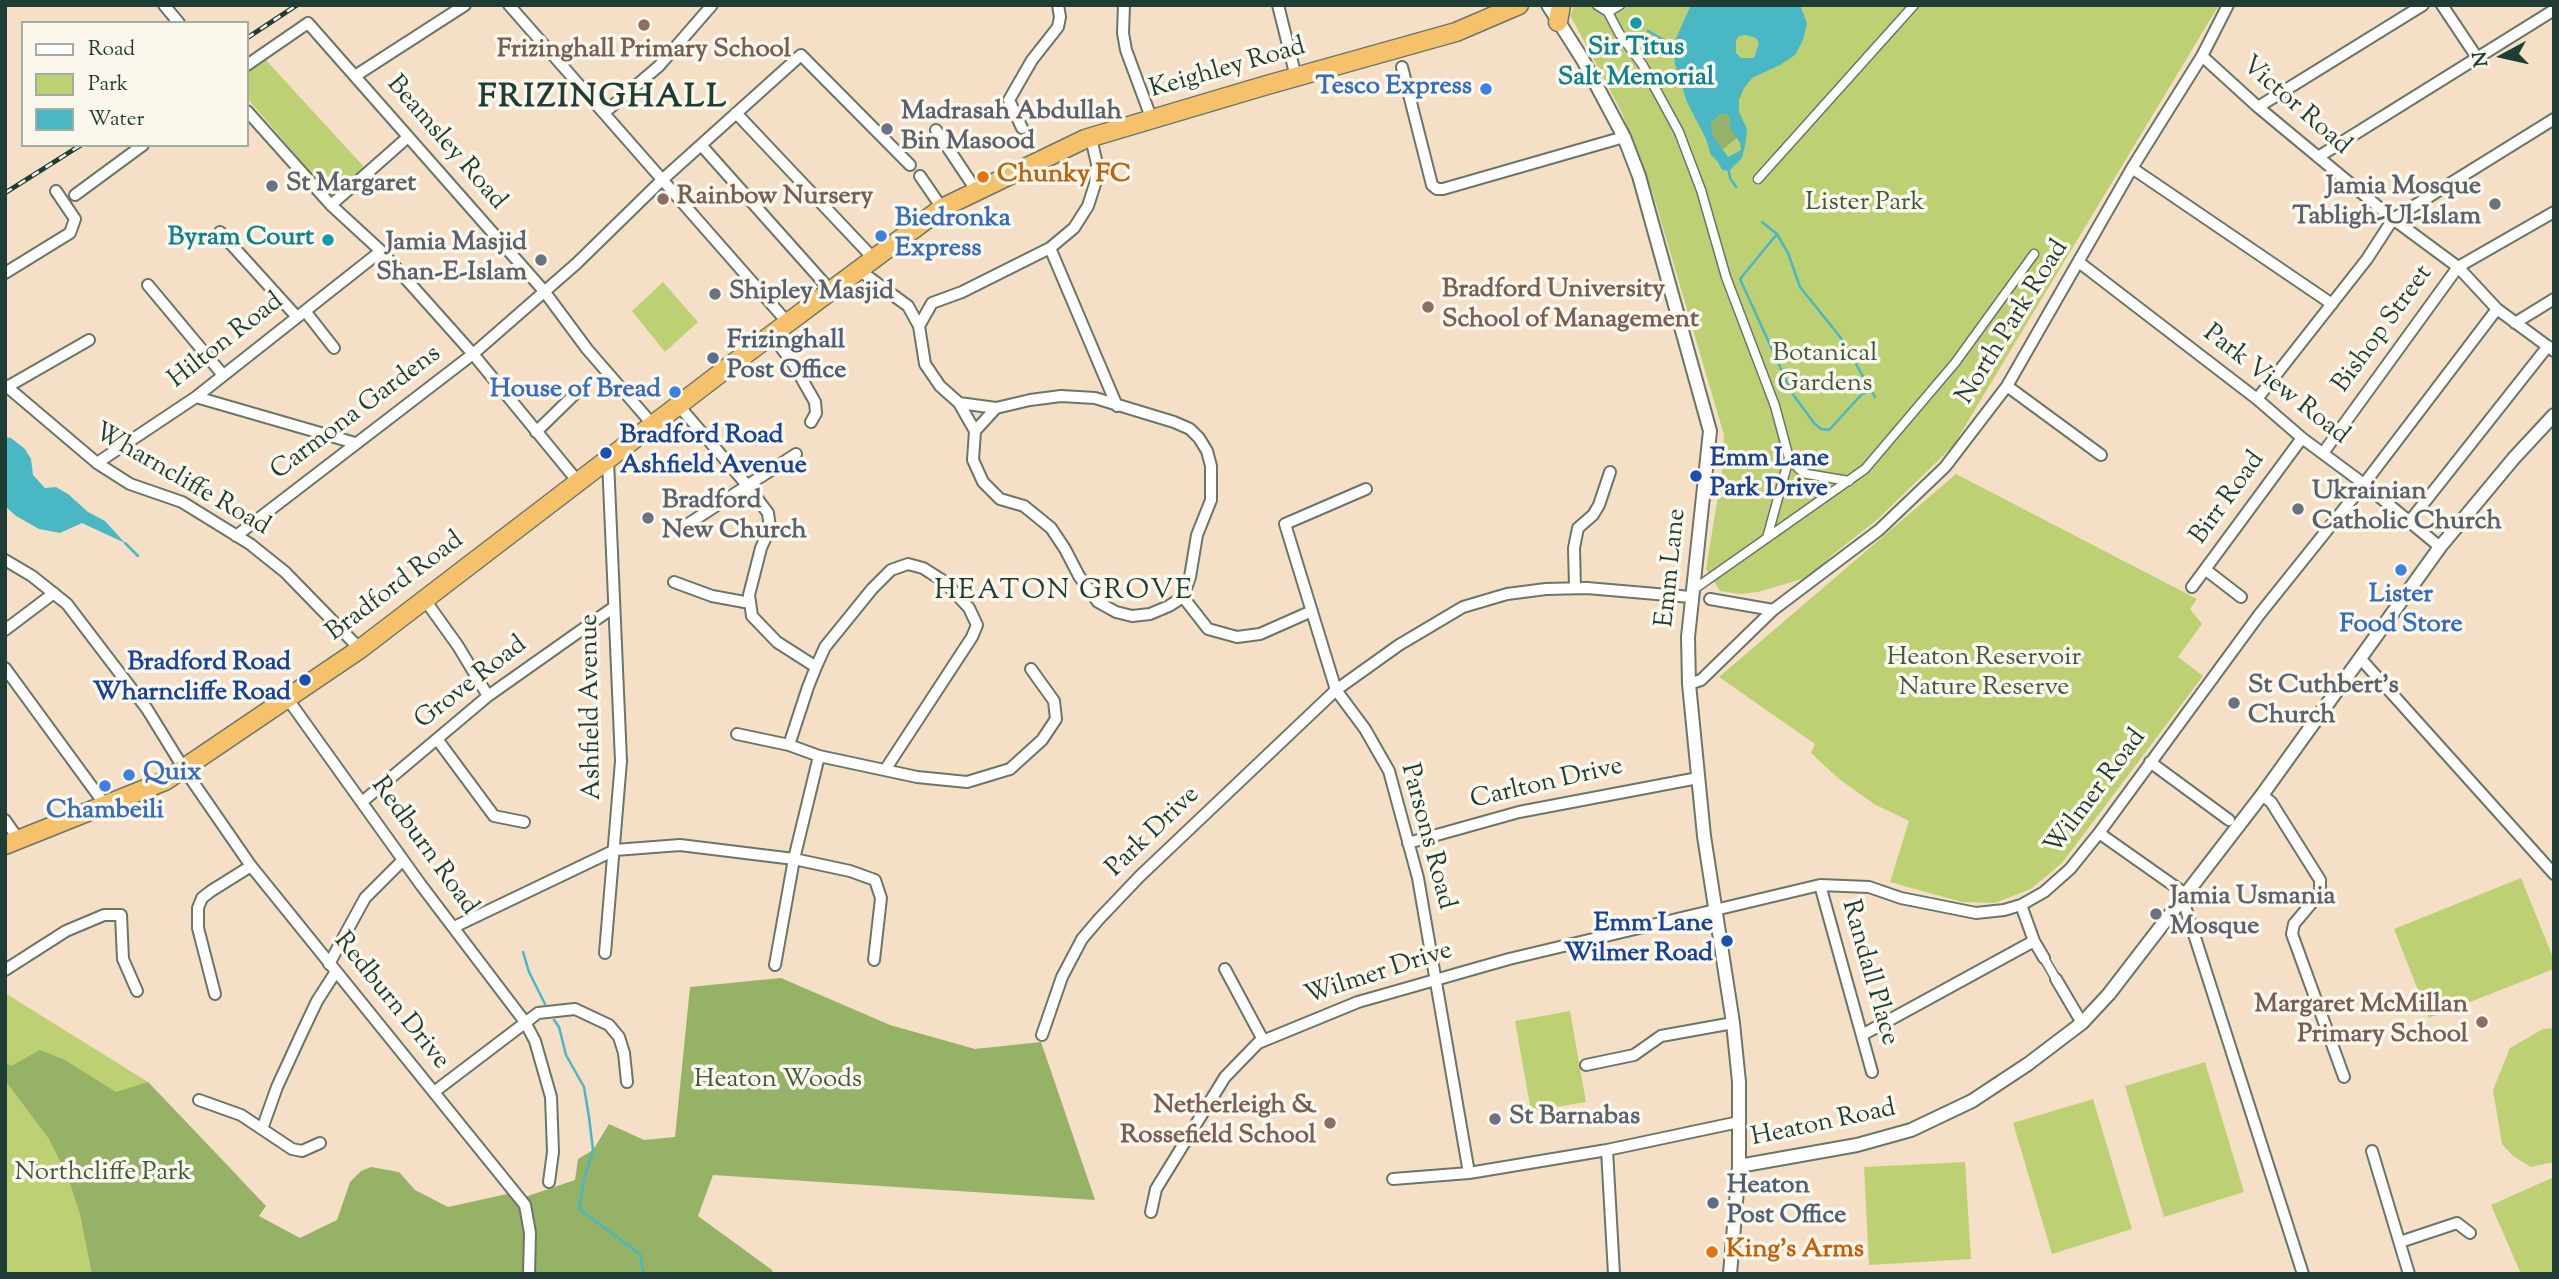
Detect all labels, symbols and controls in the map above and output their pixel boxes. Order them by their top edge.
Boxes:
marker: Sir Titus Salt Memorial [1628,15,1644,31]
marker: Frizinghall Primary School [636,17,652,33]
legend [21,21,248,147]
north arrow [2468,21,2538,91]
street label: Keighley Road [1146,33,1310,107]
place label: Sir Titus Salt Memorial [1558,34,1714,96]
text: Road [88,35,135,65]
place label: Frizinghall Primary School [497,36,791,68]
text: N [2467,50,2496,68]
street label: Victor Road [2234,51,2356,163]
text: Park [88,70,128,100]
street label: Beamsley Road [378,70,512,218]
place label: Tesco Express [1316,73,1472,105]
district label: FRIZINGHALL [479,80,727,120]
marker: Tesco Express [1478,81,1494,97]
place label: Madrasah Abdullah Bin Masood [901,98,1122,160]
text: Water [88,105,144,135]
marker: Madrasah Abdullah Bin Masood [879,121,895,137]
place label: Chunky FC [997,161,1131,193]
marker: Chunky FC [975,169,991,185]
place label: St Margaret [286,170,416,202]
place label: Jamia Mosque Tabligh-Ul-Islam [2292,173,2481,234]
marker: St Margaret [264,178,280,194]
place label: Rainbow Nursery [677,183,873,215]
park label: Lister Park [1805,189,1925,221]
marker: Rainbow Nursery [655,191,671,207]
marker: Jamia Mosque Tabligh-Ul-Islam [2487,196,2503,212]
place label: Biedronka Express [895,205,1011,266]
place label: Byram Court [168,224,314,256]
marker: Biedronka Express [873,228,889,244]
place label: Jamia Masjid Shan-E-Islam [376,229,527,290]
marker: Byram Court [320,232,336,248]
street label: North Park Road [1951,235,2077,411]
marker: Jamia Masjid Shan-E-Islam [533,252,549,268]
street label: Bishop Street [2327,260,2441,400]
place label: Bradford University School of Management [1442,276,1699,338]
place label: Shipley Masjid [729,278,894,310]
marker: Shipley Masjid [707,286,723,302]
street label: Hilton Road [163,287,291,397]
marker: Bradford University School of Management [1420,299,1436,315]
street label: Park View Road [2196,319,2354,453]
place label: Frizinghall Post Office [727,327,846,388]
street label: Carmona Gardens [266,340,448,488]
park label: Botanical Gardens [1773,340,1877,402]
marker: Frizinghall Post Office [705,350,721,366]
place label: House of Bread [490,376,661,408]
marker: House of Bread [667,384,683,400]
street label: Wharncliffe Road [87,418,275,544]
place label: Bradford Road Ashfield Avenue [620,422,807,484]
marker: Bradford Road Ashfield Avenue [598,445,614,461]
place label: Emm Lane Park Drive [1710,445,1829,506]
street label: Birr Road [2185,446,2273,552]
marker: Emm Lane Park Drive [1688,468,1704,484]
place label: Ukrainian Catholic Church [2312,478,2502,540]
place label: Bradford New Church [662,487,807,548]
marker: Ukrainian Catholic Church [2290,501,2306,517]
street label: Emm Lane [1651,507,1695,629]
marker: Bradford New Church [640,510,656,526]
street label: Bradford Road [321,526,471,650]
marker: Lister Food Store [2393,562,2409,578]
district label: HEATON GROVE [936,576,1192,610]
place label: Lister Food Store [2339,581,2463,642]
street label: Ashfield Avenue [576,613,610,801]
street label: Grove Road [410,631,534,737]
park label: Heaton Reservoir Nature Reserve [1887,644,2081,706]
place label: Bradford Road Wharncliffe Road [93,649,291,710]
marker: Bradford Road Wharncliffe Road [297,672,313,688]
place label: St Cuthbert's Church [2248,672,2399,734]
marker: St Cuthbert's Church [2226,695,2242,711]
street label: Wilmer Road [2040,724,2154,862]
street label: Carlton Drive [1468,752,1626,818]
place label: Quix [143,759,201,791]
street label: Parsons Road [1392,761,1460,913]
marker: Quix [121,767,137,783]
street label: Redburn Road [362,772,484,922]
marker: Chambeili [97,778,113,794]
street label: Park Drive [1101,781,1207,885]
place label: Chambeili [46,797,164,829]
place label: Jamia Usmania Mosque [2170,883,2336,944]
street label: Randall Place [1832,897,1904,1049]
marker: Jamia Usmania Mosque [2148,906,2164,922]
place label: Emm Lane Wilmer Road [1564,910,1713,972]
street label: Redburn Drive [325,927,455,1077]
marker: Emm Lane Wilmer Road [1719,933,1735,949]
street label: Wilmer Drive [1301,936,1457,1014]
place label: Margaret McMillan Primary School [2254,991,2468,1052]
marker: Margaret McMillan Primary School [2474,1014,2490,1030]
park label: Heaton Woods [694,1066,862,1098]
place label: Netherleigh & Rossefield School [1120,1092,1316,1154]
street label: Heaton Road [1749,1094,1899,1156]
place label: St Barnabas [1509,1103,1640,1135]
marker: St Barnabas [1487,1111,1503,1127]
marker: Netherleigh & Rossefield School [1322,1115,1338,1131]
park label: Northcliffe Park [14,1159,192,1191]
place label: Heaton Post Office [1727,1172,1846,1234]
marker: Heaton Post Office [1705,1195,1721,1211]
place label: King's Arms [1726,1236,1864,1268]
marker: King's Arms [1704,1244,1720,1260]

